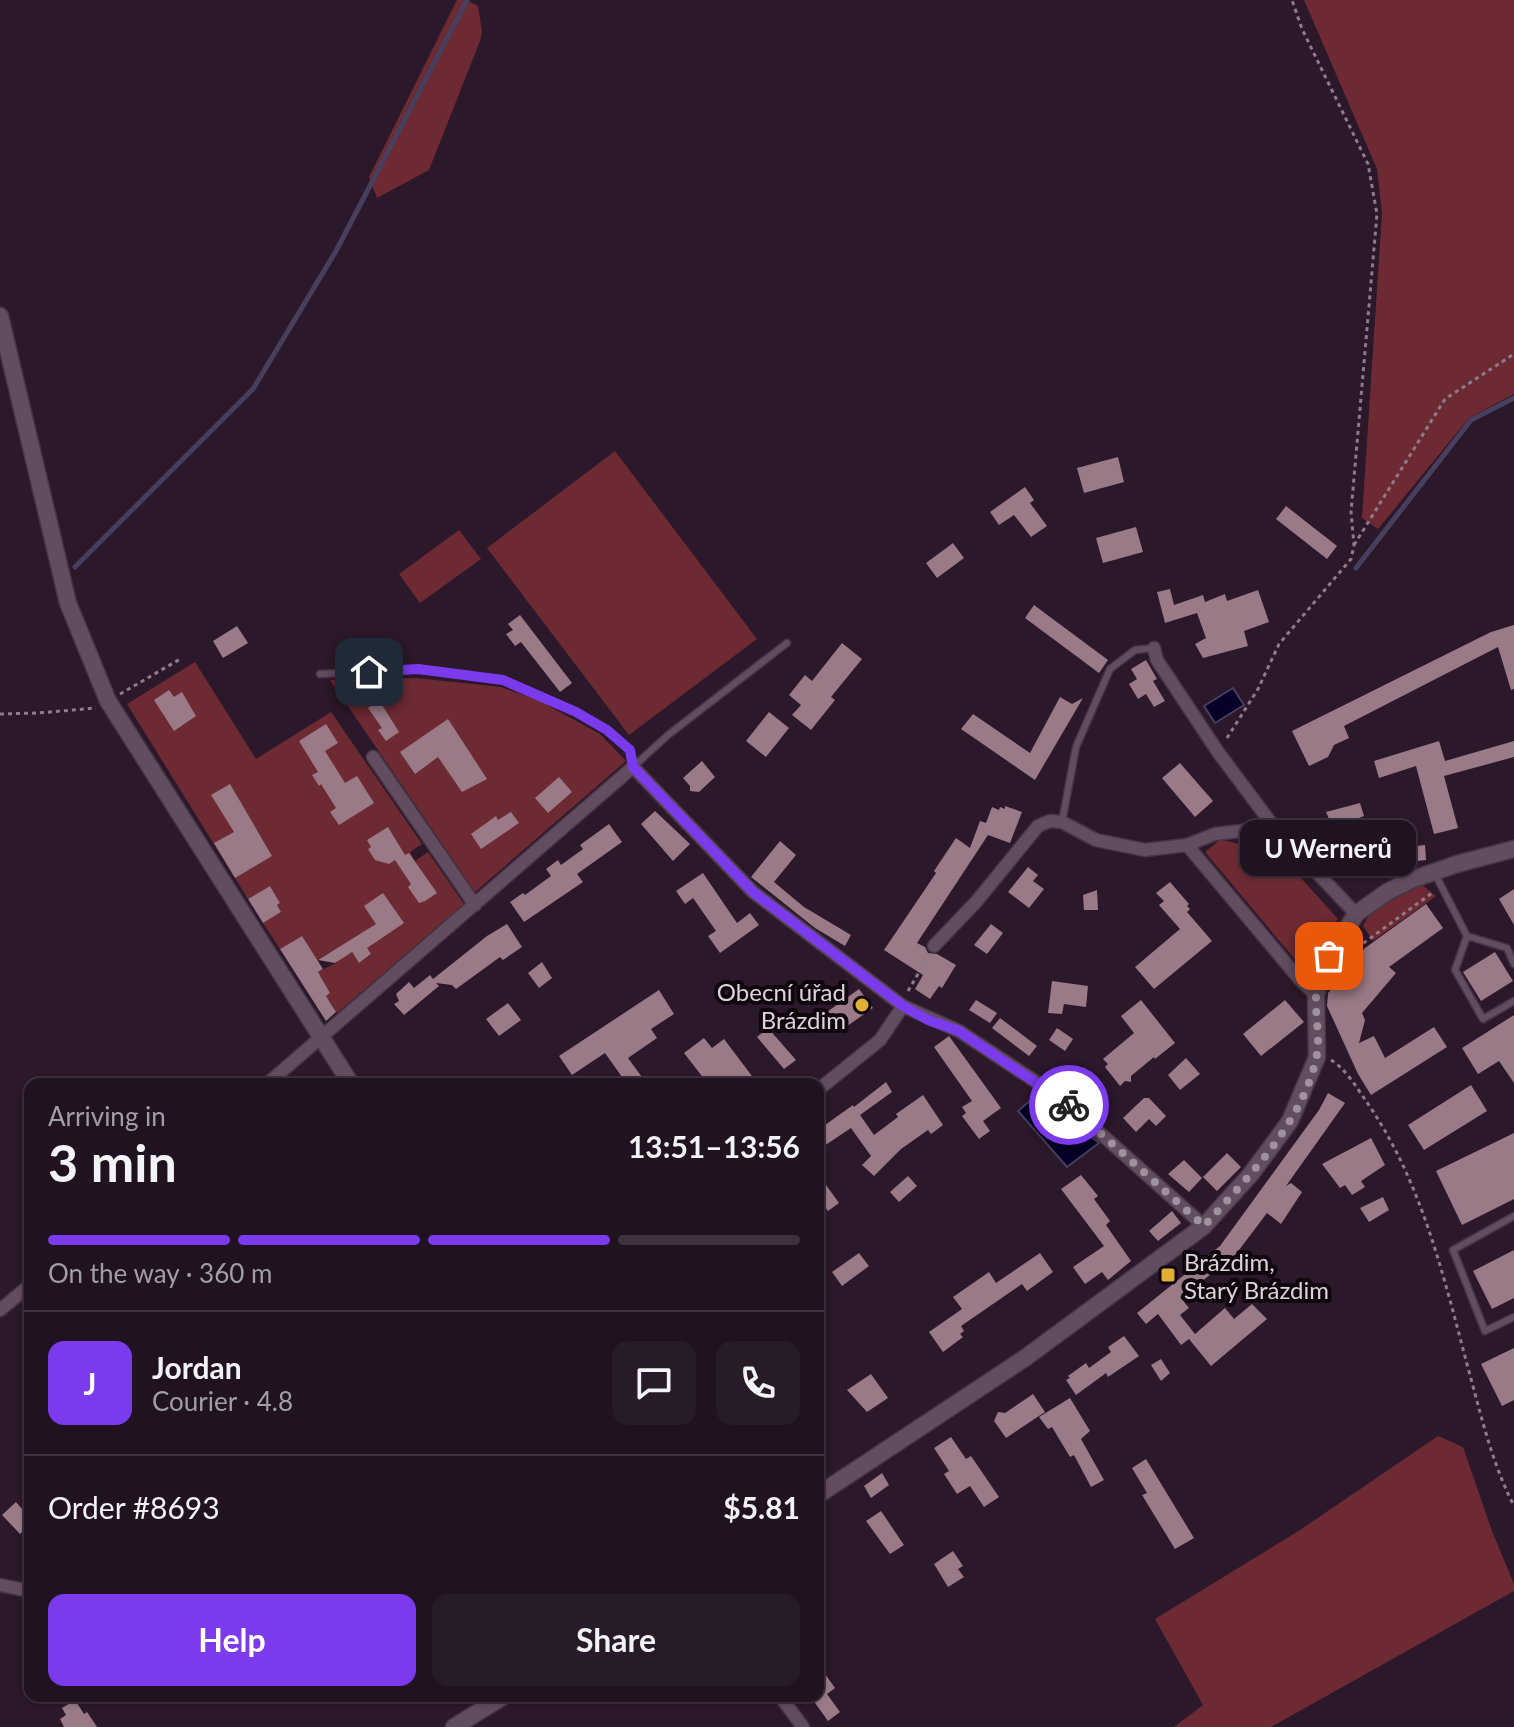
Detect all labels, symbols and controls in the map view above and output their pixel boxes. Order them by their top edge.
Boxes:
pin [335,638,403,706]
icon: home [347,650,391,694]
callout: U Wernerů [1241,820,1417,876]
text: U Wernerů [1264,832,1392,864]
pin [1295,922,1363,990]
icon: bag [1307,934,1351,978]
place label: Obecní úřad Brázdim [717,977,846,1034]
marker: Obecní úřad Brázdim [853,996,871,1014]
courier [1029,1065,1109,1145]
icon: bike [1047,1083,1091,1127]
text: Arriving in [48,1100,166,1132]
text: 13:51–13:56 [628,1128,800,1164]
text: 3 min [48,1131,177,1193]
place label: Brázdim, Starý Brázdim [1184,1247,1329,1304]
text: On the way · 360 m [48,1257,272,1289]
marker: Brázdim, Starý Brázdim [1159,1266,1177,1284]
button: chat [612,1341,696,1425]
button: phone [716,1341,800,1425]
text: Jordan [152,1349,242,1385]
text: J [84,1365,96,1401]
text: Courier · 4.8 [152,1385,293,1417]
text: Order #8693 [48,1489,220,1525]
text: $5.81 [723,1489,800,1525]
button: Help [48,1594,416,1686]
button: Share [432,1594,800,1686]

